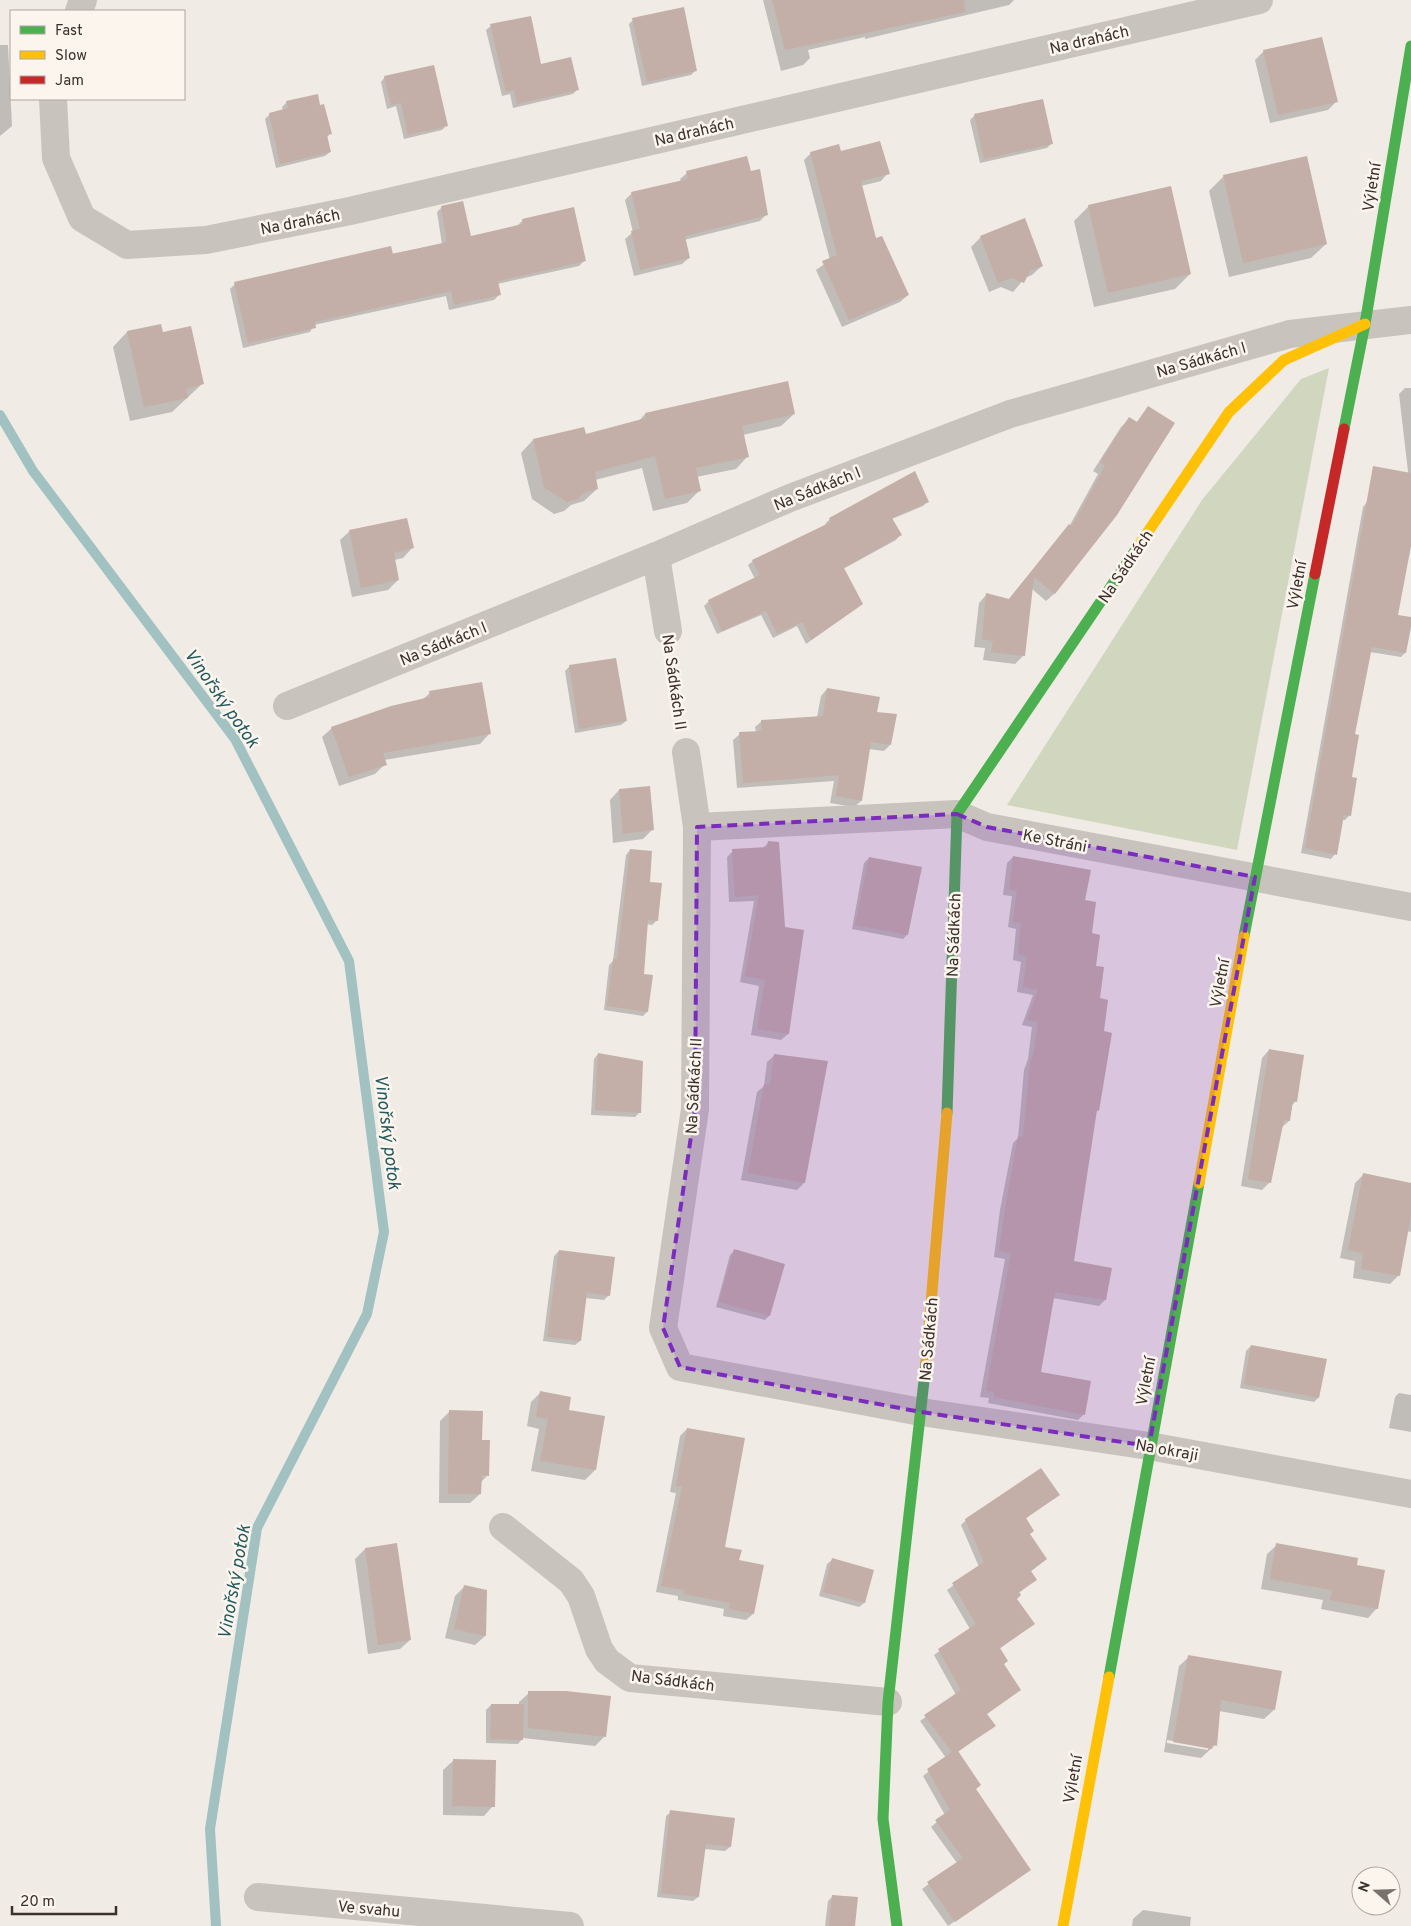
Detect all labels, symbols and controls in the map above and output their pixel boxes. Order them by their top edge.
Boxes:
legend [10,10,185,100]
text: Fast [55,22,83,41]
street label: Na drahách [1048,22,1131,60]
text: Slow [55,47,87,66]
text: Jam [55,72,84,91]
street label: Na drahách [653,114,736,152]
street label: Výletní [1359,159,1387,213]
street label: Na drahách [259,205,342,240]
street label: Na Sádkách I [1154,339,1249,383]
street label: Na Sádkách I [771,463,864,516]
street label: Na Sádkách [1095,527,1158,608]
street label: Výletní [1283,557,1313,612]
street label: Na Sádkách I [397,618,490,671]
street label: Na Sádkách II [656,633,690,732]
water label: Vinořský potok [178,645,264,754]
street label: Ke Stráni [1021,826,1088,858]
street label: Na Sádkách [944,893,966,977]
street label: Výletní [1206,955,1236,1010]
street label: Na Sádkách II [682,1037,708,1135]
water label: Vinořský potok [368,1073,405,1192]
street label: Na Sádkách [916,1296,944,1382]
street label: Výletní [1132,1353,1162,1408]
street label: Na okraji [1134,1436,1200,1466]
water label: Vinořský potok [214,1522,257,1641]
street label: Na Sádkách [630,1667,716,1697]
street label: Výletní [1060,1751,1088,1805]
north arrow [1351,1866,1401,1916]
text: N [1355,1879,1375,1895]
scale bar [12,1884,116,1916]
text: 20 m [20,1893,55,1912]
street label: Ve svahu [337,1897,401,1923]

